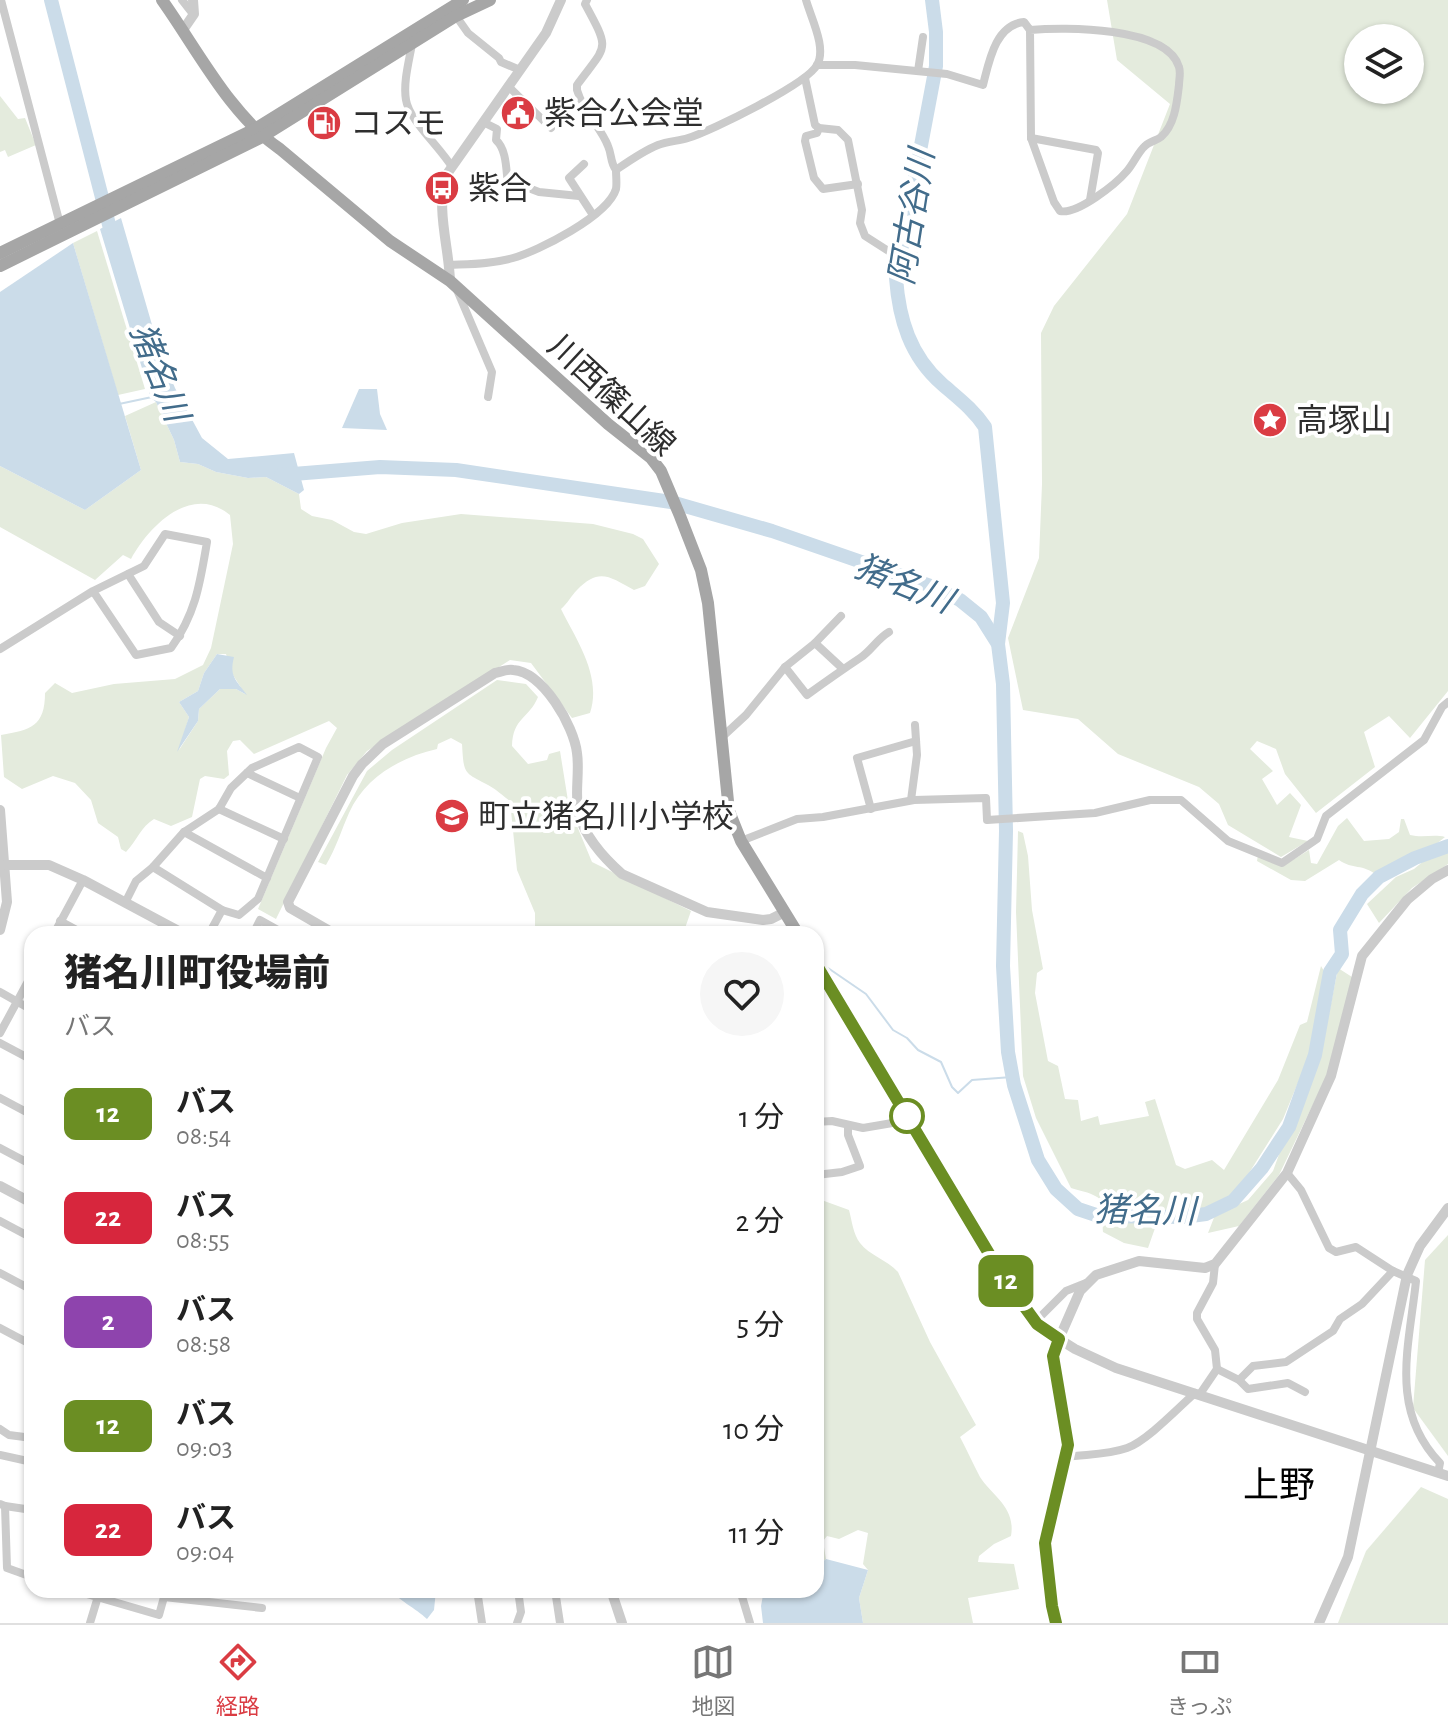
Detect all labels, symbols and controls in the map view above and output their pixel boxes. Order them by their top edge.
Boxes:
map controls [1344,24,1424,104]
button: layers [1344,24,1424,104]
public building icon: 紫合公会堂 [499,94,537,132]
place label: 紫合公会堂 [544,96,704,130]
fuel station icon: コスモ [305,104,343,142]
place label: コスモ [350,108,446,140]
water label: 阿古谷川 [884,144,941,287]
bus stop icon: 紫合 [423,169,461,207]
place label: 紫合 [468,171,532,205]
water label: 猪名川 [123,318,196,429]
street label: 川西篠山線 [542,328,682,462]
place icon: 高塚山 [1251,401,1289,439]
place label: 高塚山 [1296,403,1392,437]
water label: 猪名川 [850,548,960,621]
school or university icon: 町立猪名川小学校 [433,797,471,835]
place label: 町立猪名川小学校 [478,799,734,833]
button: heart [700,952,784,1036]
text: 猪名川町役場前 [64,956,330,994]
text: バス [64,1014,116,1040]
text: バス [176,1088,236,1118]
unlabelled marker [890,1099,924,1133]
text: 12 [96,1100,120,1128]
text: 1 分 [739,1103,784,1133]
text: 08:54 [176,1123,231,1149]
text: バス [176,1192,236,1222]
water label: 猪名川 [1094,1192,1199,1230]
text: 22 [95,1204,121,1232]
text: 2 分 [735,1207,784,1237]
text: 08:55 [176,1227,230,1253]
line badge: 12 [970,1255,1042,1307]
text: 12 [994,1267,1018,1295]
text: バス [176,1296,236,1326]
text: 2 [101,1308,115,1336]
text: 5 分 [737,1311,784,1341]
text: 08:58 [176,1331,231,1357]
text: バス [176,1400,236,1430]
text: 12 [96,1412,120,1440]
text: 10 分 [723,1415,784,1445]
text: 09:03 [176,1435,232,1461]
district label: 上野 [1243,1467,1315,1504]
text: バス [176,1504,236,1534]
text: 22 [95,1516,121,1544]
text: 11 分 [728,1519,784,1549]
text: 09:04 [176,1539,234,1565]
tab: 経路 [216,1640,260,1720]
tab: 地図 [691,1640,735,1720]
tab: きっぷ [1167,1640,1232,1720]

